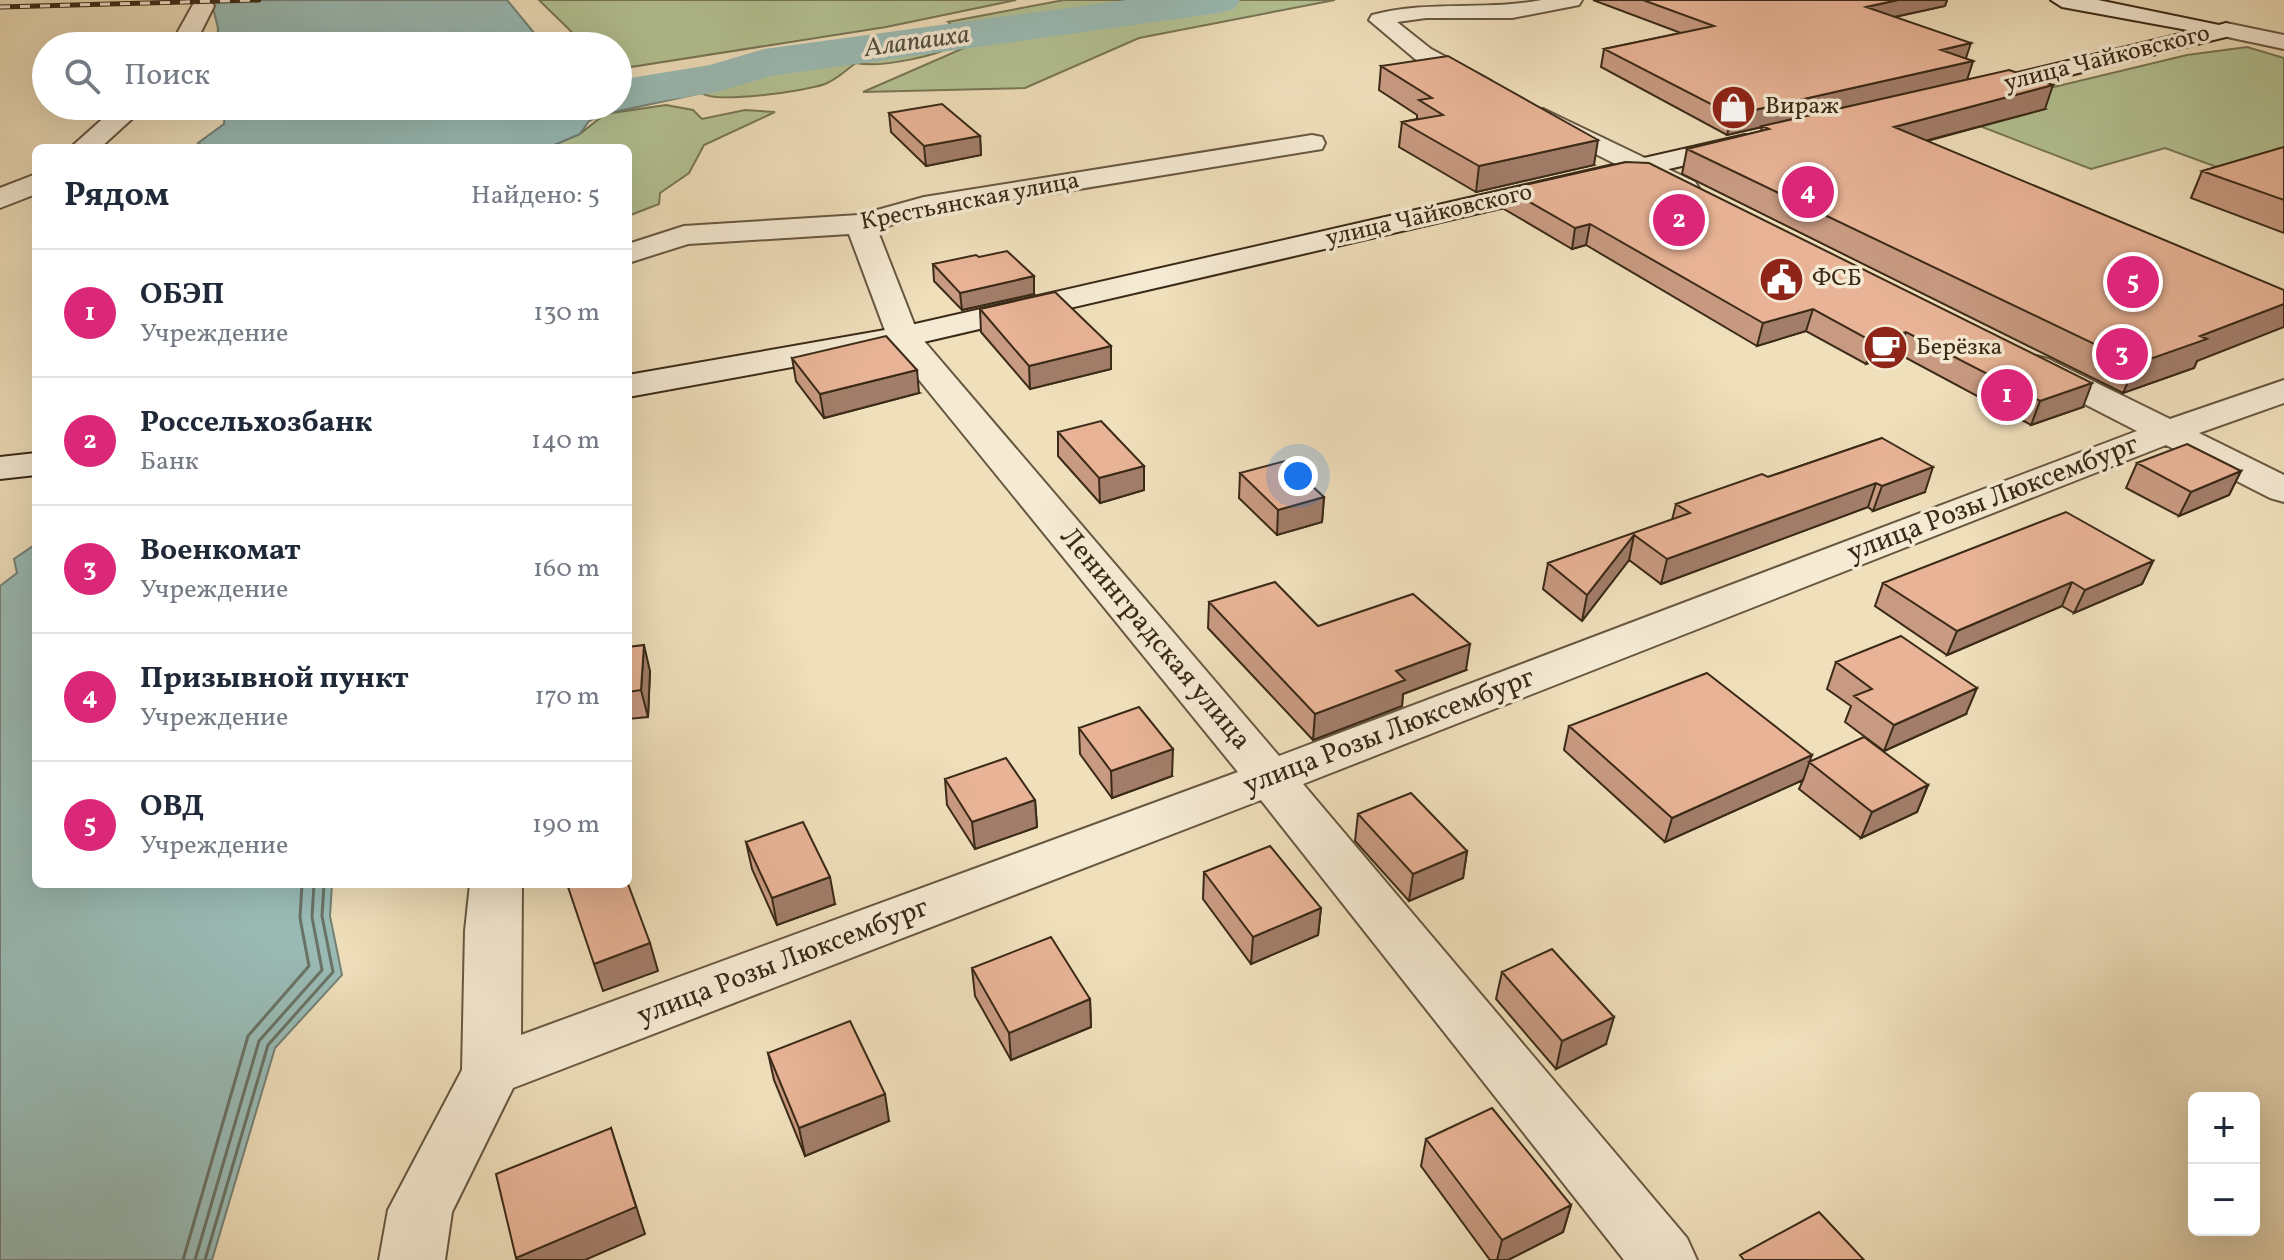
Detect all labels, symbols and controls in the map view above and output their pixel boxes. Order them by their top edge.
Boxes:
water label: Алапаиха [861,17,972,67]
street label: улица Чайковского [2000,17,2214,101]
search box [32,32,632,120]
icon: search [60,54,104,98]
text: Поиск [124,55,210,97]
shop icon: Вираж [1710,83,1758,131]
place label: Вираж [1765,90,1839,124]
pin: 4 [1782,162,1834,222]
street label: Крестьянская улица [858,164,1082,240]
text: Рядом [64,173,169,220]
street label: улица Чайковского [1322,176,1536,256]
text: Найдено: 5 [471,178,600,214]
pin: 2 [1653,190,1705,250]
pin: 5 [2107,252,2159,312]
public building icon: ФСБ [1757,255,1805,303]
place label: ФСБ [1812,262,1862,296]
text: ОБЭП [140,274,224,316]
text: 1 [85,295,95,331]
text: 130 m [533,295,600,331]
text: Учреждение [140,316,288,352]
cafe icon: Берёзка [1861,324,1909,372]
pin: 3 [2096,324,2148,384]
place label: Берёзка [1916,331,2002,365]
pin: 1 [1981,365,2033,425]
text: Россельхозбанк [140,402,373,444]
text: 2 [83,423,97,459]
text: 140 m [531,423,600,459]
street label: улица Розы Люксембург [1842,425,2144,573]
text: Банк [140,444,199,480]
your location [1278,456,1318,496]
street label: Ленинградская улица [1050,519,1260,759]
text: Военкомат [140,530,301,572]
text: 3 [83,551,97,587]
text: 160 m [533,551,600,587]
text: Учреждение [140,572,288,608]
text: Призывной пункт [140,658,409,700]
street label: улица Розы Люксембург [1238,658,1540,806]
text: 4 [82,679,98,715]
text: 170 m [535,679,600,715]
text: Учреждение [140,700,288,736]
text: ОВД [140,786,205,828]
text: 5 [84,807,96,843]
text: 190 m [532,807,600,843]
text: Учреждение [140,828,288,864]
street label: улица Розы Люксембург [632,888,934,1036]
map controls [2188,1092,2260,1236]
button: + [2188,1092,2260,1164]
button: − [2188,1164,2260,1236]

